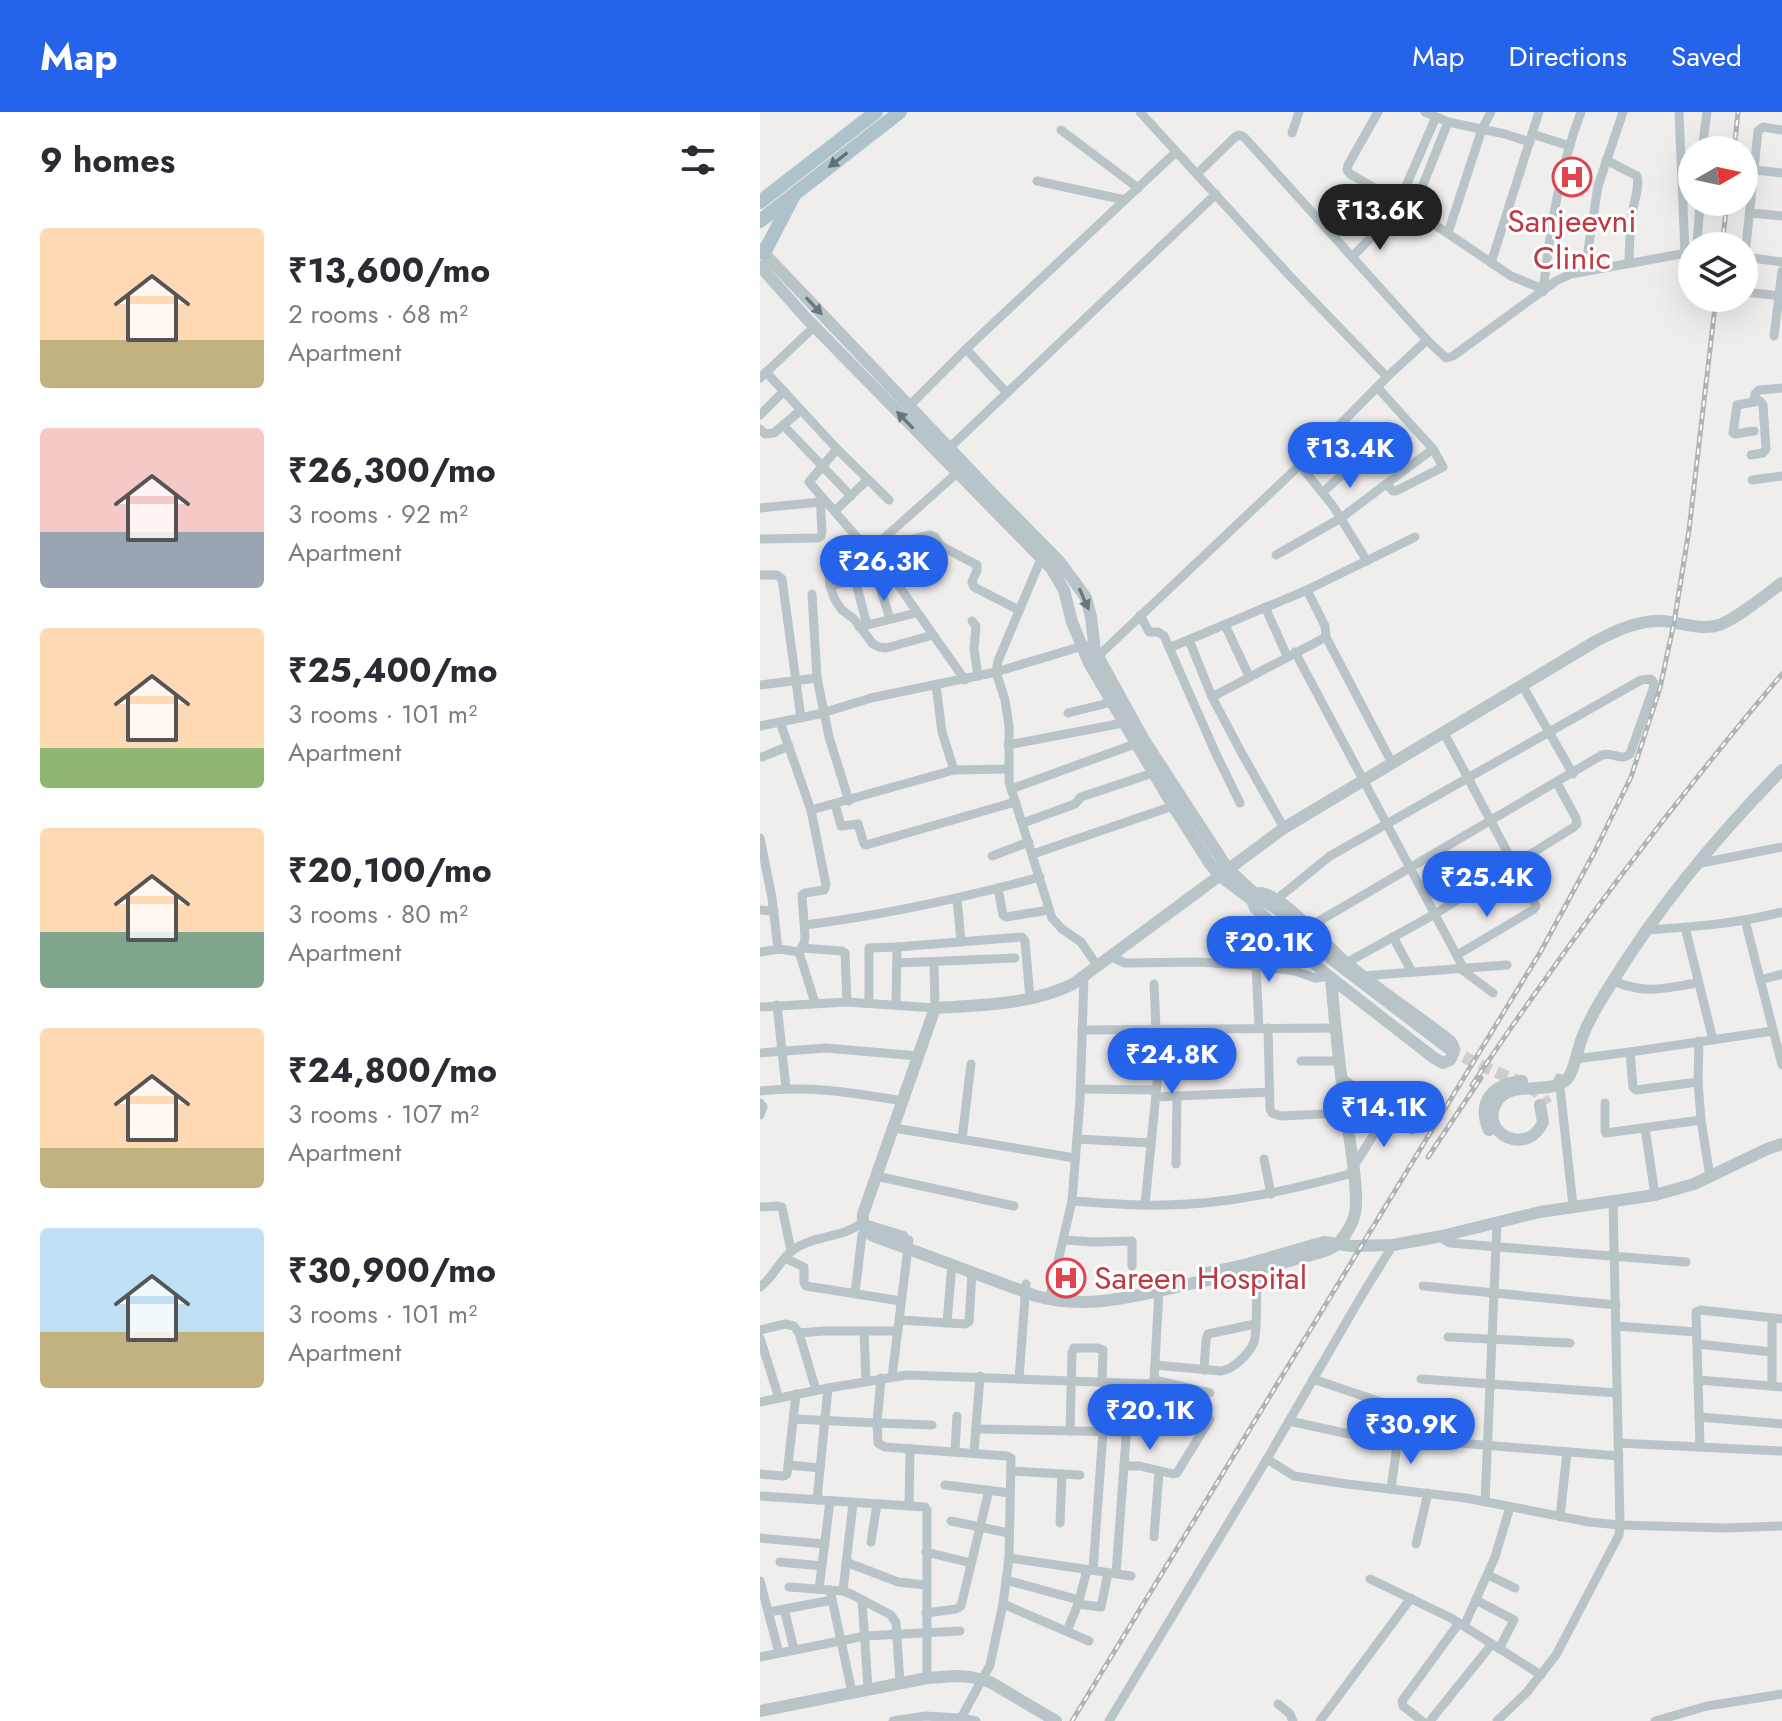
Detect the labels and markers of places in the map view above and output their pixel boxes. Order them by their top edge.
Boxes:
hospital icon: Sanjeevni Clinic [1551,156,1593,198]
pin: ₹13.6K [1315,184,1445,252]
place label: Sanjeevni Clinic [1507,198,1637,281]
pin: ₹13.4K [1285,422,1415,490]
pin: ₹26.3K [819,535,949,603]
pin: ₹25.4K [1422,851,1552,919]
pin: ₹20.1K [1204,916,1334,984]
pin: ₹24.8K [1107,1028,1237,1096]
pin: ₹14.1K [1319,1081,1449,1149]
place label: Sareen Hospital [1094,1255,1307,1301]
hospital icon: Sareen Hospital [1045,1257,1087,1299]
pin: ₹20.1K [1085,1384,1215,1452]
pin: ₹30.9K [1346,1398,1476,1466]

